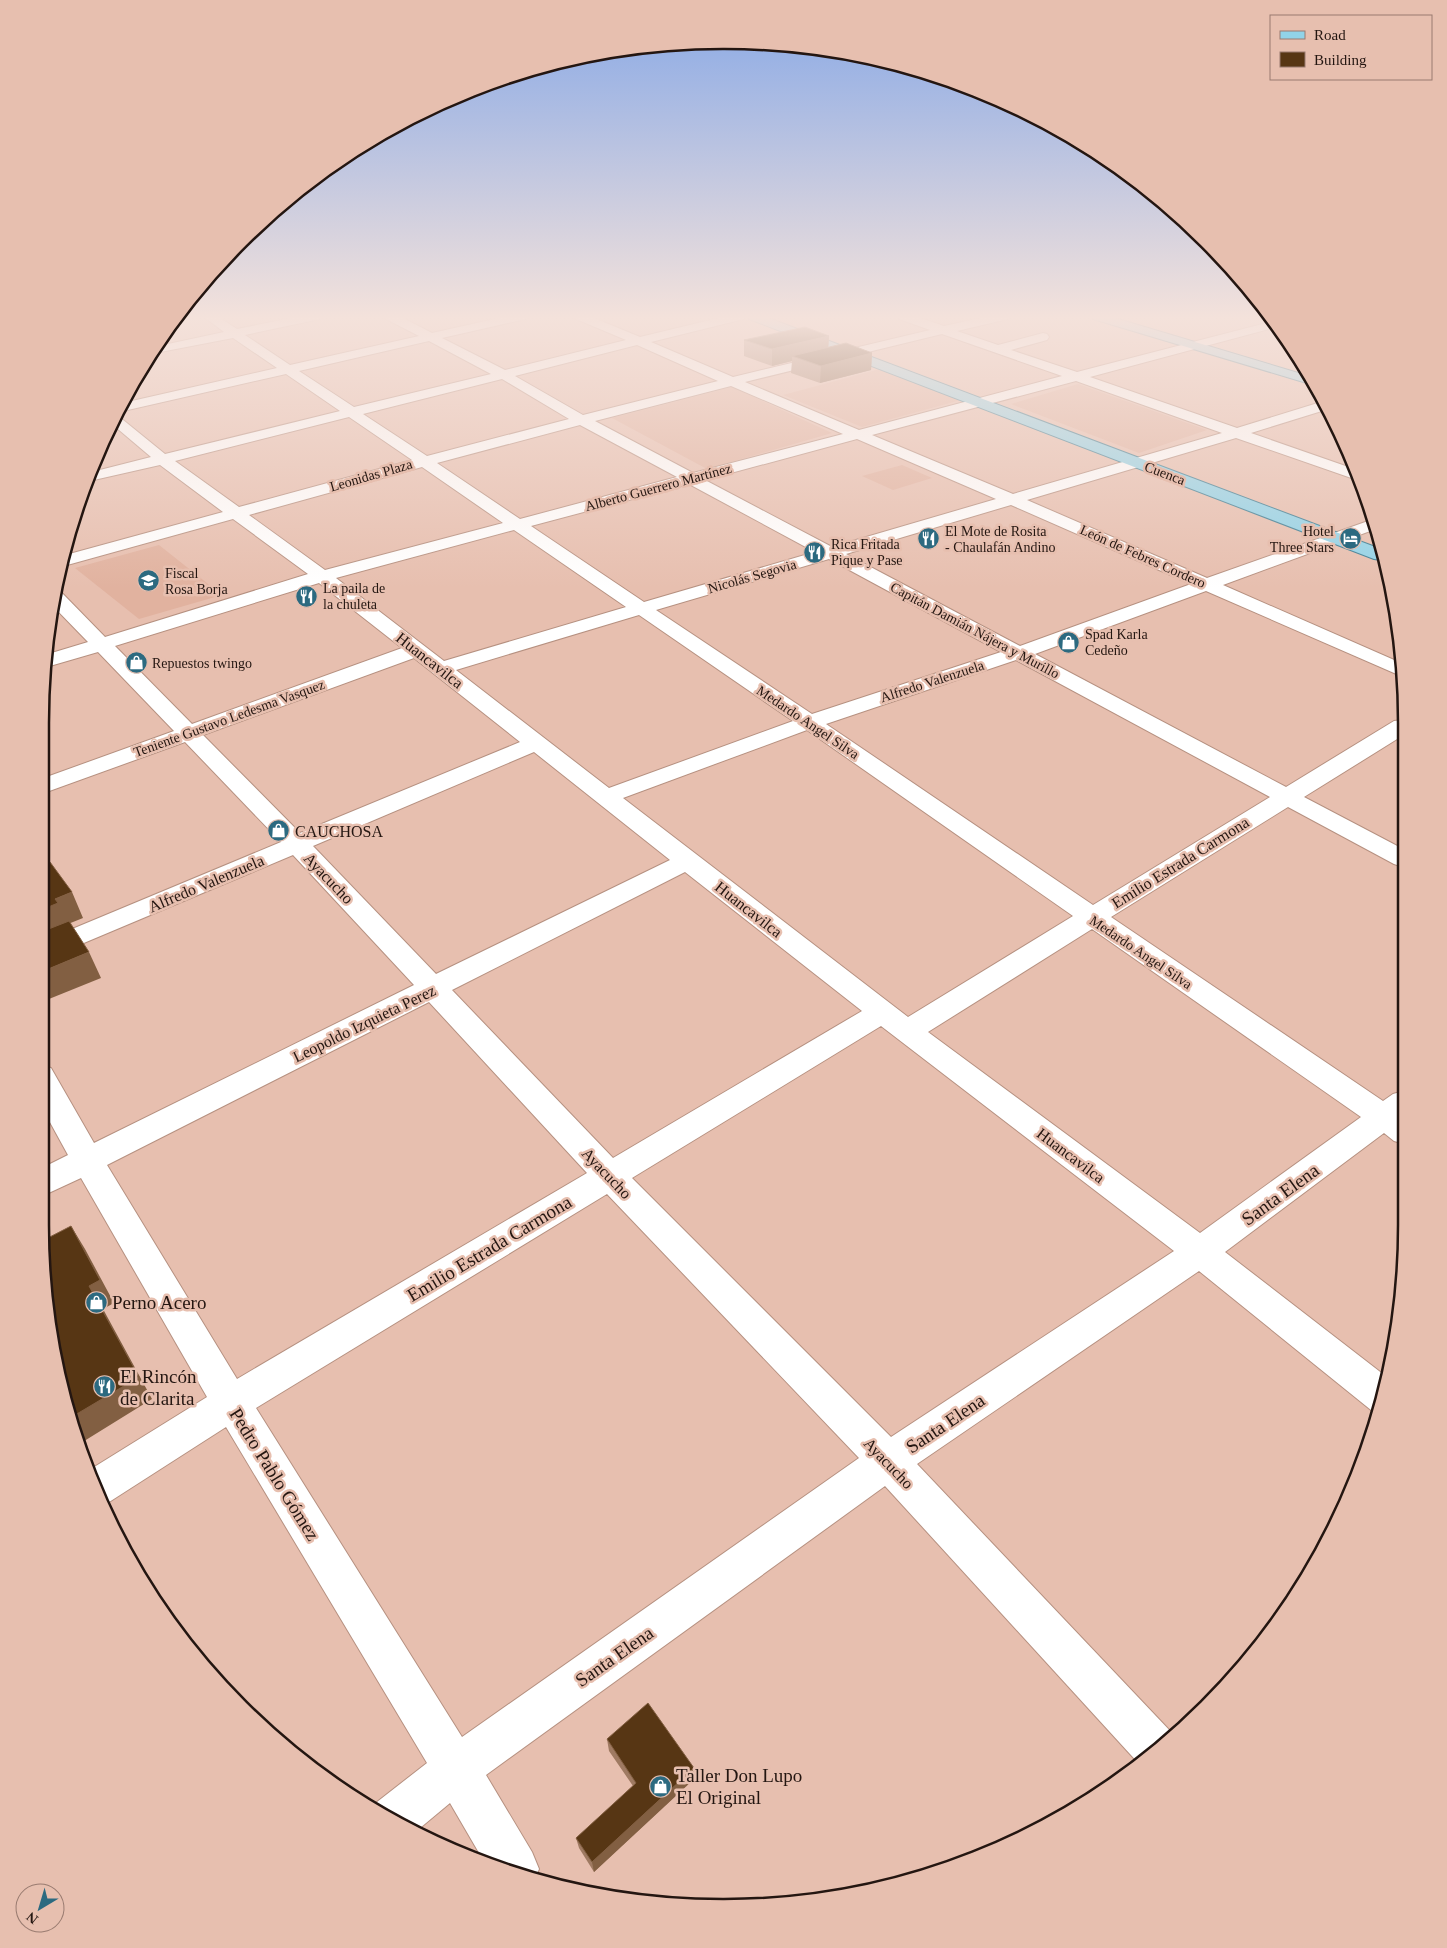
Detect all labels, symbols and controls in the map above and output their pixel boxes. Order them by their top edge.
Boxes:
legend [1270,15,1432,80]
text: Road [1314,27,1346,43]
text: Building [1314,52,1367,68]
street label: Leonidas Plaza [328,456,415,494]
street label: Cuenca [1143,459,1188,488]
street label: Alberto Guerrero Martínez [583,461,733,514]
street label: León de Febres Cordero [1078,522,1208,591]
place label: El Mote de Rosita - Chaulafán Andino [945,524,1055,555]
place label: Hotel Three Stars [1270,524,1334,555]
restaurant icon: El Mote de Rosita - Chaulafán Andino [917,527,941,551]
hotel icon: Hotel Three Stars [1338,527,1362,551]
place label: Rica Fritada Pique y Pase [831,537,903,568]
restaurant icon: Rica Fritada Pique y Pase [803,540,827,564]
street label: Nicolás Segovia [706,556,799,596]
place label: Fiscal Rosa Borja [165,566,228,597]
school or university icon: Fiscal Rosa Borja [137,569,161,593]
street label: Capitán Damián Nájera y Murillo [888,579,1062,681]
place label: La paila de la chuleta [323,581,385,612]
restaurant icon: La paila de la chuleta [295,584,319,608]
place label: Spad Karla Cedeño [1085,627,1148,658]
street label: Huancavilca [393,629,466,692]
shop icon: Spad Karla Cedeño [1057,630,1081,654]
shop icon: Repuestos twingo [124,651,148,675]
place label: Repuestos twingo [152,656,252,671]
street label: Alfredo Valenzuela [878,657,987,705]
street label: Teniente Gustavo Ledesma Vasquez [132,677,327,760]
street label: Medardo Angel Silva [754,683,862,763]
street label: Emilio Estrada Carmona [1109,813,1252,912]
shop icon: CAUCHOSA [267,819,291,843]
place label: CAUCHOSA [295,823,383,840]
street label: Ayacucho [300,850,357,908]
street label: Alfredo Valenzuela [146,851,266,915]
street label: Huancavilca [712,878,785,941]
street label: Medardo Angel Silva [1087,913,1195,993]
street label: Leopoldo Izquieta Perez [290,982,439,1066]
street label: Huancavilca [1034,1125,1108,1186]
street label: Ayacucho [578,1145,635,1203]
street label: Santa Elena [1238,1159,1323,1229]
street label: Emilio Estrada Carmona [403,1191,576,1306]
shop icon: Perno Acero [84,1290,108,1314]
place label: Perno Acero [112,1292,206,1313]
place label: El Rincón de Clarita [120,1366,197,1409]
restaurant icon: El Rincón de Clarita [92,1375,116,1399]
street label: Santa Elena [902,1389,989,1457]
street label: Pedro Pablo Gómez [225,1404,324,1544]
street label: Ayacucho [860,1435,917,1493]
street label: Santa Elena [571,1622,658,1691]
place label: Taller Don Lupo El Original [676,1765,802,1808]
shop icon: Taller Don Lupo El Original [648,1774,672,1798]
north arrow [15,1883,65,1933]
text: N [24,1909,41,1927]

